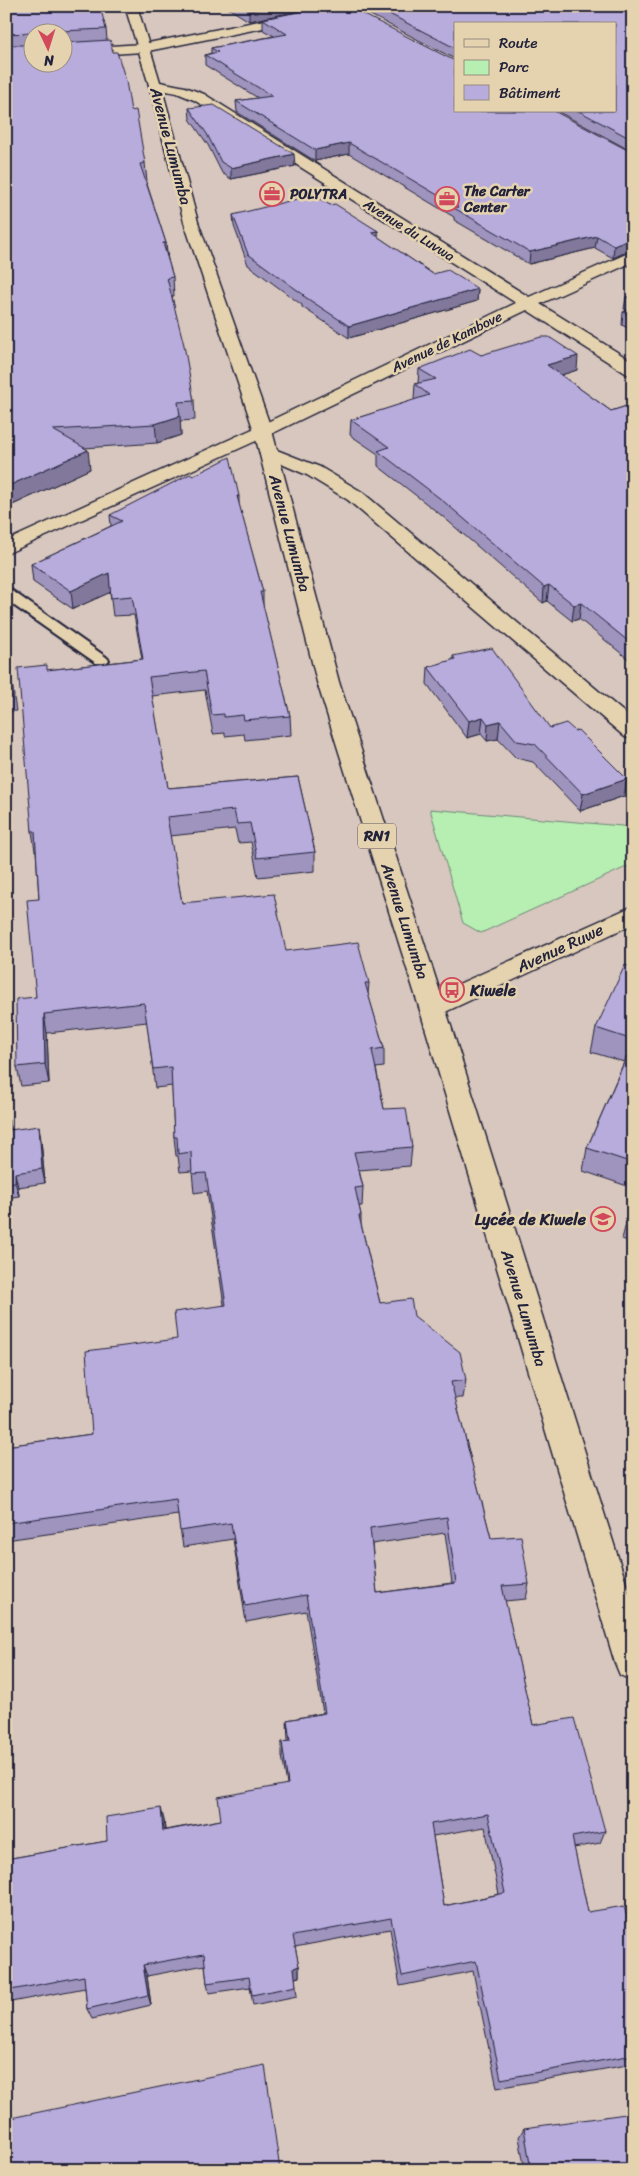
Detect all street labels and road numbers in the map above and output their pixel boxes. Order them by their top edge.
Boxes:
street label: Avenue Lumumba [141,83,201,208]
street label: Avenue du Luvwa [357,191,460,268]
street label: Avenue de Kambove [386,304,507,380]
street label: Avenue Lumumba [260,470,320,595]
road number: RN1 [358,824,396,848]
street label: Avenue Lumumba [372,858,437,983]
street label: Avenue Ruwe [511,915,608,981]
street label: Avenue Lumumba [492,1245,556,1370]

